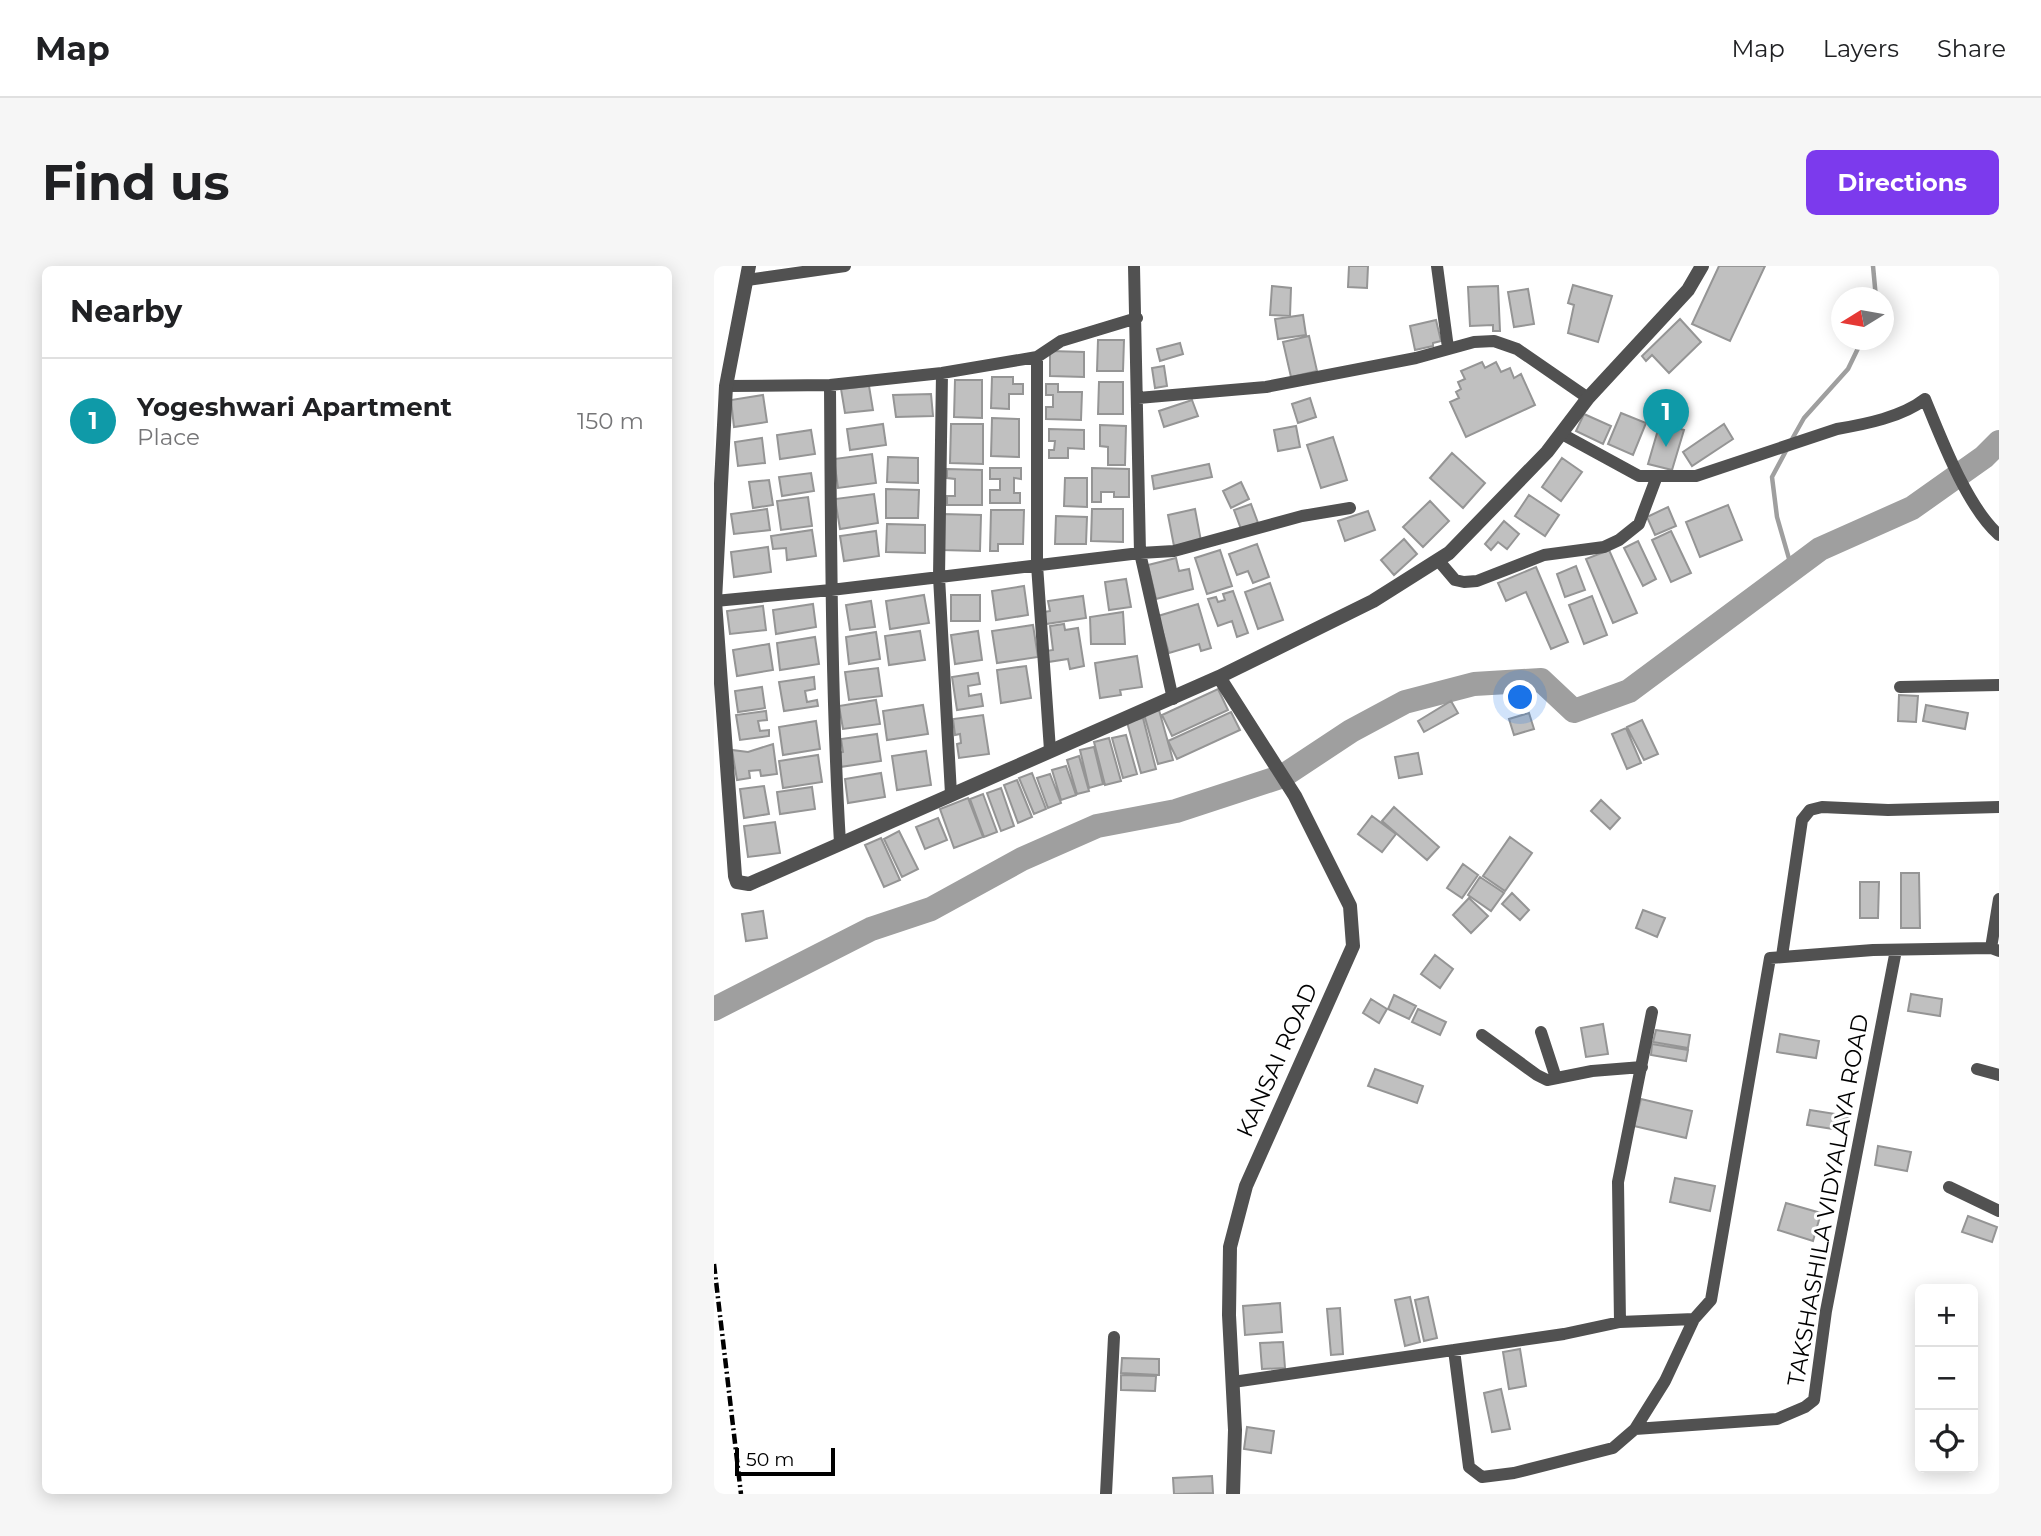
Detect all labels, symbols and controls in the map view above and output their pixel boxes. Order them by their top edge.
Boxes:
text: Map [35,28,110,68]
text: Map [1731,34,1785,63]
text: Layers [1823,34,1899,63]
text: Share [1937,34,2006,63]
button: Directions [1806,150,1999,215]
text: Find us [42,153,230,212]
north arrow [1831,287,1894,350]
text: Nearby [70,293,182,330]
pin: 1 [1643,389,1689,447]
text: Yogeshwari Apartment [137,391,452,423]
text: 1 [88,407,98,435]
text: 150 m [577,407,644,435]
text: Place [137,423,200,451]
your location [1503,680,1537,714]
street label: KANSAI ROAD [1231,979,1323,1141]
street label: TAKSHASHILA VIDYALAYA ROAD [1781,1012,1875,1388]
map controls [1915,1284,1978,1473]
button: + [1915,1284,1978,1347]
button: − [1915,1347,1978,1410]
button: locate [1915,1410,1978,1473]
scale bar [735,1445,835,1477]
text: 50 m [746,1448,794,1471]

